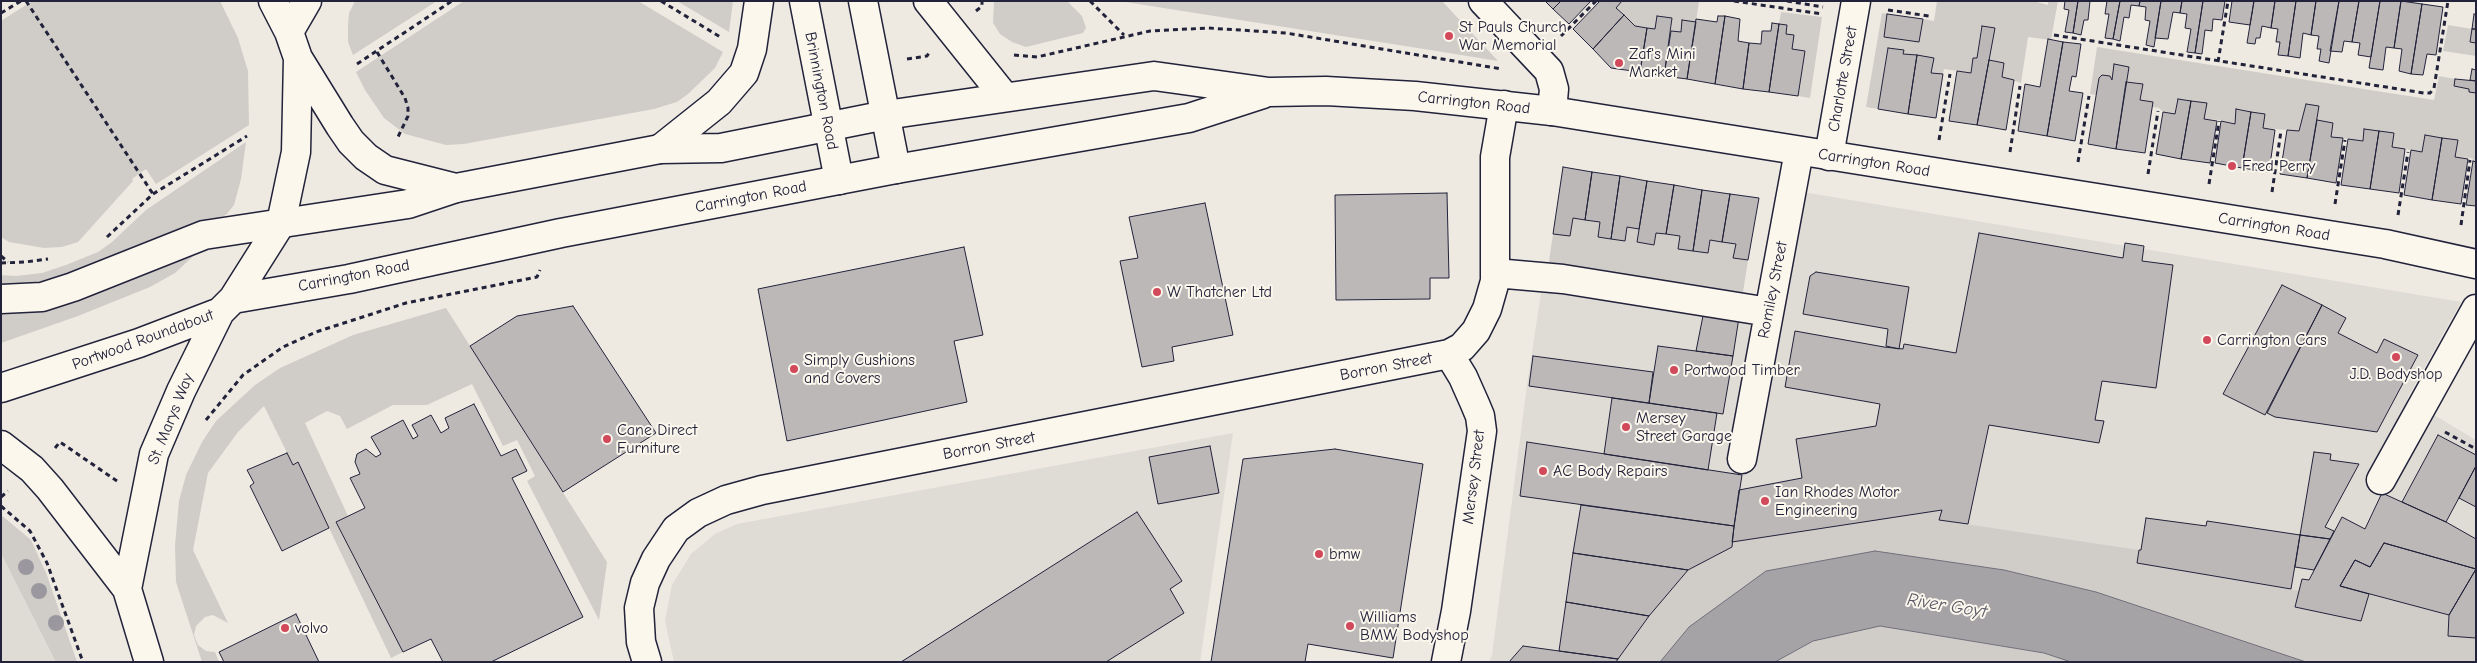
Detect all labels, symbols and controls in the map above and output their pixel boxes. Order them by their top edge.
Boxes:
place label: St Pauls Church War Memorial [1459,17,1567,55]
street label: Charlotte Street [1824,25,1862,133]
street label: Brinnington Road [800,30,842,152]
marker: St Pauls Church War Memorial [1443,30,1455,42]
place label: Zaf's Mini Market [1629,44,1696,82]
marker: Zaf's Mini Market [1613,57,1625,69]
street label: Carrington Road [1417,88,1531,118]
street label: Carrington Road [1817,145,1931,181]
place label: Fred Perry [2242,156,2315,176]
marker: Fred Perry [2226,160,2238,172]
street label: Carrington Road [694,177,808,217]
street label: Carrington Road [2217,209,2331,245]
street label: Romiley Street [1754,240,1792,340]
street label: Carrington Road [297,256,411,296]
place label: W Thatcher Ltd [1167,282,1272,302]
marker: W Thatcher Ltd [1151,286,1163,298]
street label: Portwood Roundabout [70,305,216,375]
place label: Carrington Cars [2217,330,2327,350]
marker: Carrington Cars [2201,334,2213,346]
street label: Borron Street [1338,349,1434,385]
place label: Simply Cushions and Covers [804,350,915,388]
marker: J.D. Bodyshop [2390,351,2402,363]
place label: Portwood Timber [1684,360,1800,380]
marker: Simply Cushions and Covers [788,363,800,375]
marker: Portwood Timber [1668,364,1680,376]
place label: J.D. Bodyshop [2349,364,2443,384]
street label: St. Marys Way [144,371,198,467]
place label: Mersey Street Garage [1636,408,1732,446]
place label: Cane Direct Furniture [617,420,697,458]
marker: Mersey Street Garage [1620,421,1632,433]
street label: Borron Street [941,428,1037,464]
street label: Mersey Street [1459,429,1489,525]
marker: Cane Direct Furniture [601,433,613,445]
place label: AC Body Repairs [1553,461,1668,481]
marker: AC Body Repairs [1537,465,1549,477]
place label: Ian Rhodes Motor Engineering [1775,482,1899,520]
marker: Ian Rhodes Motor Engineering [1759,495,1771,507]
place label: bmw [1329,544,1360,564]
marker: bmw [1313,548,1325,560]
water label: River Goyt [1905,589,1989,623]
place label: Williams BMW Bodyshop [1360,607,1469,645]
place label: volvo [295,618,328,638]
marker: Williams BMW Bodyshop [1344,620,1356,632]
marker: volvo [279,622,291,634]

